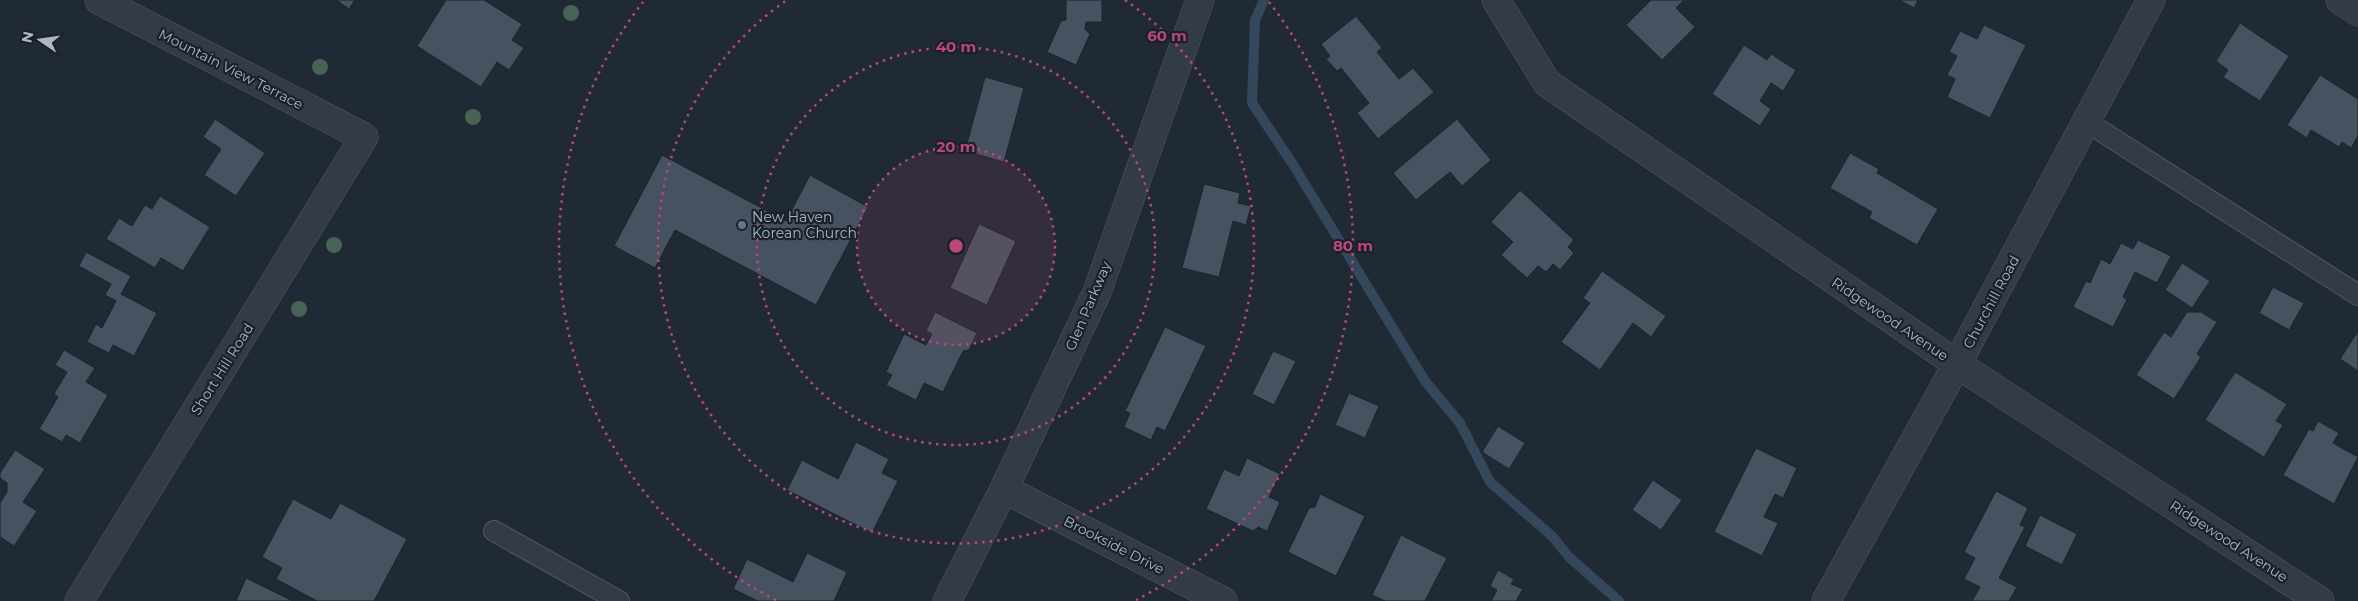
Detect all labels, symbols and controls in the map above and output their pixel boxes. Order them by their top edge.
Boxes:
north arrow [15,15,65,65]
street label: Mountain View Terrace [156,25,306,113]
text: 60 m [1147,26,1187,45]
text: N [17,30,37,45]
text: 40 m [936,37,976,56]
text: 20 m [936,137,976,156]
place label: New Haven Korean Church [752,208,857,242]
marker: New Haven Korean Church [736,219,748,231]
text: 80 m [1333,236,1373,255]
centre of rings [947,237,965,255]
street label: Churchill Road [1959,252,2023,352]
street label: Glen Parkway [1061,258,1115,353]
street label: Ridgewood Avenue [1828,273,1952,365]
street label: Short Hill Road [187,320,257,418]
street label: Ridgewood Avenue [2167,496,2291,586]
street label: Brookside Drive [1061,512,1167,578]

